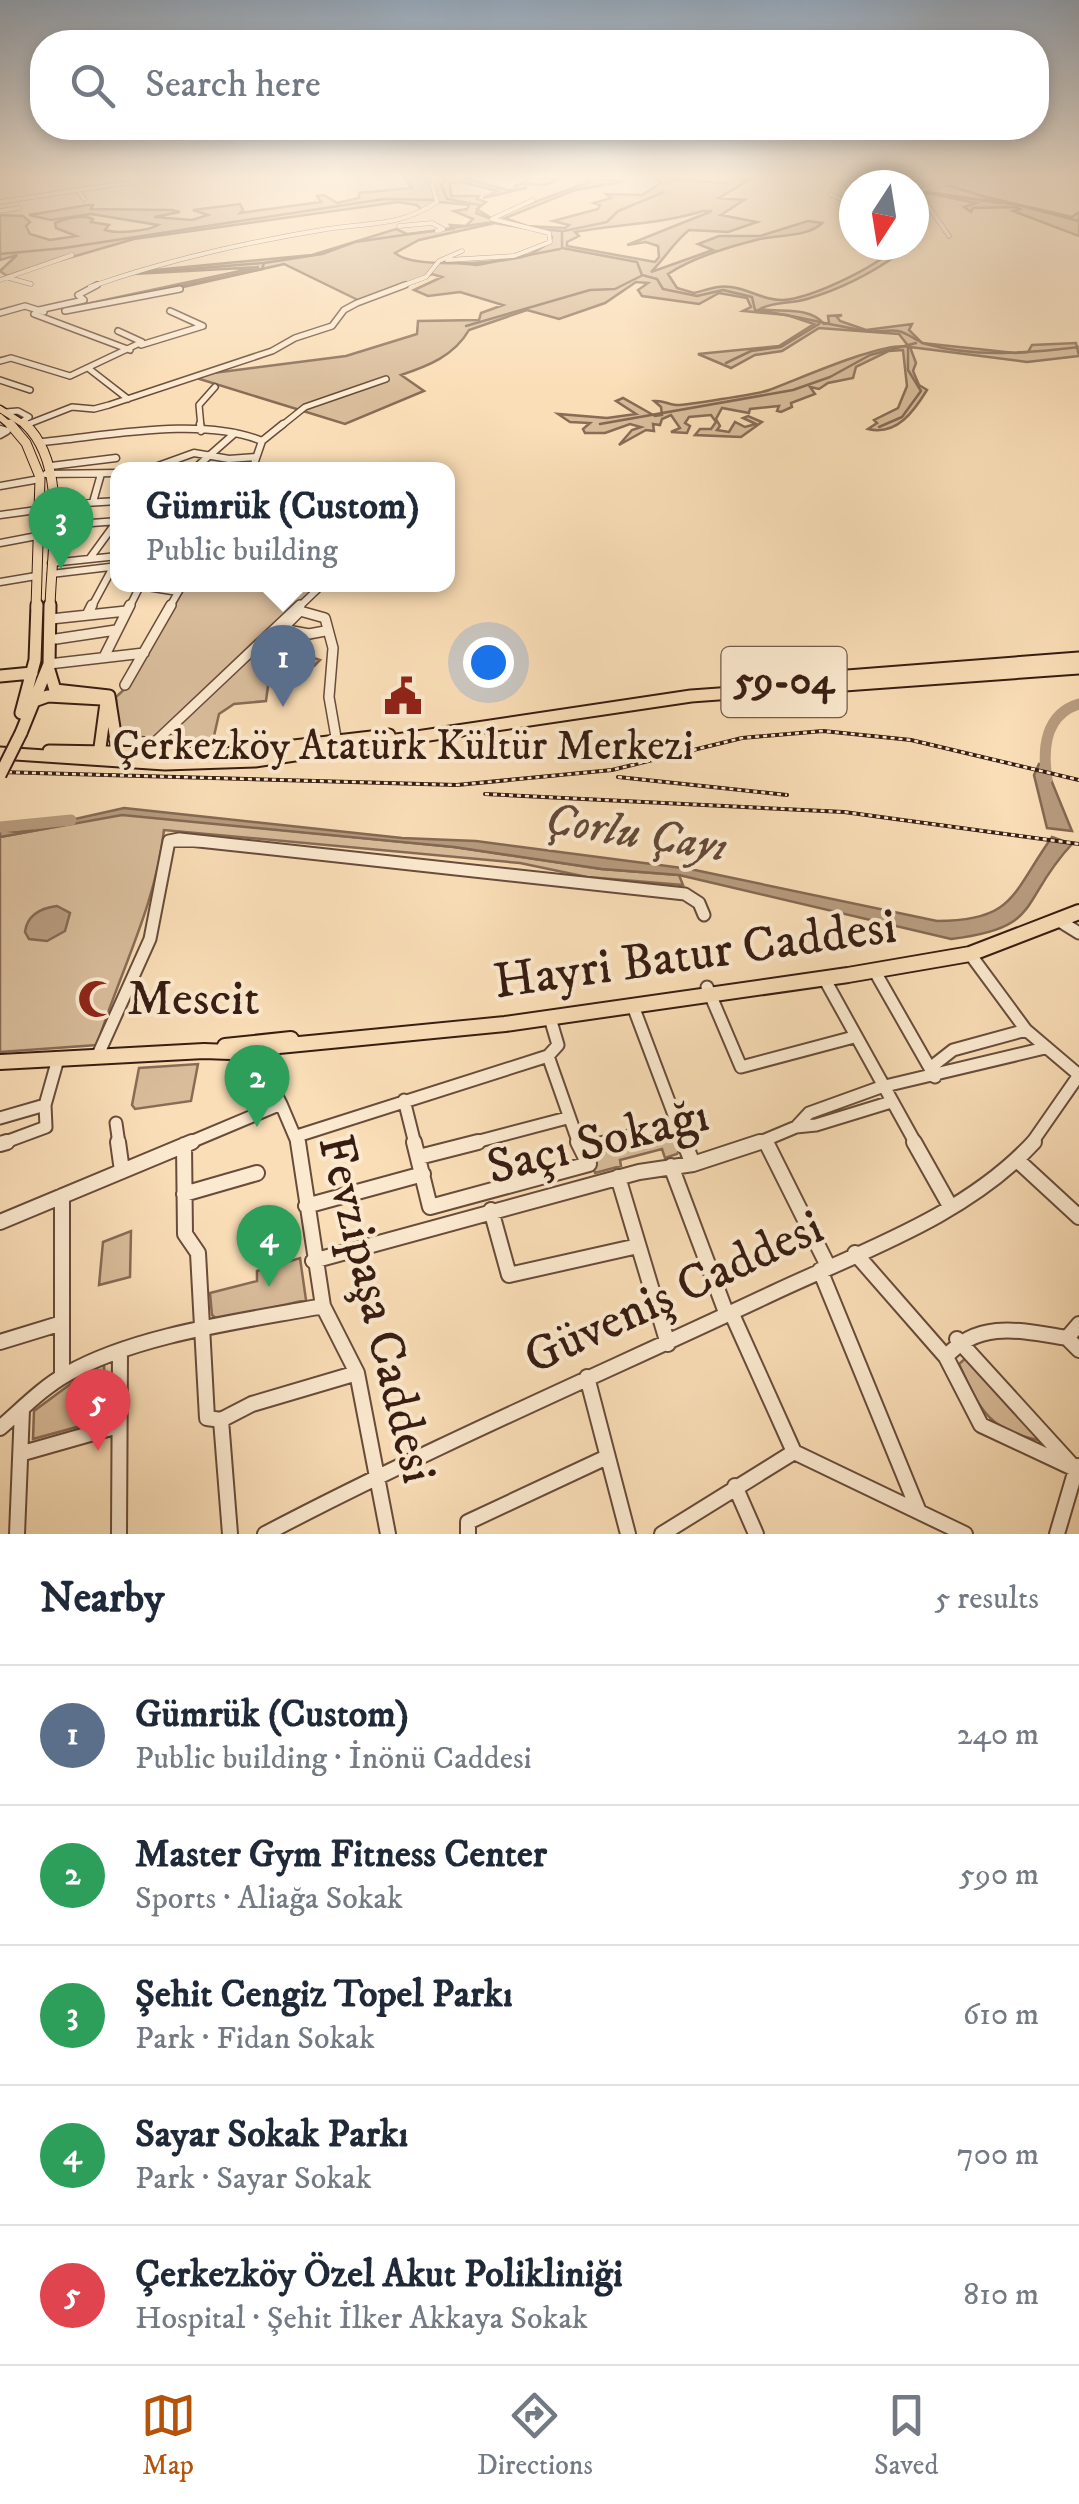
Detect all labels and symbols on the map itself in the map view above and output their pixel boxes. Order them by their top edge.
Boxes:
north arrow [839,170,929,260]
pin: 3 [28,486,94,569]
pin: 1 [250,624,316,707]
your location [463,637,514,688]
road number: 59-04 [722,647,846,717]
public building icon: Çerkezköy Atatürk Kültür Merkezi [382,675,424,717]
place label: Çerkezköy Atatürk Kültür Merkezi [112,721,694,773]
water label: Çorlu Çayı [541,792,731,876]
street label: Hayri Batur Caddesi [490,896,900,1014]
place label: Mescit [127,968,260,1031]
mosque icon: Mescit [76,978,118,1020]
pin: 2 [224,1044,290,1127]
street label: Saçı Sokağı [481,1084,715,1200]
street label: Fevzipaşa Caddesi [302,1128,450,1490]
street label: Güveniş Caddesi [514,1196,834,1390]
pin: 4 [236,1204,302,1287]
pin: 5 [66,1368,130,1451]

